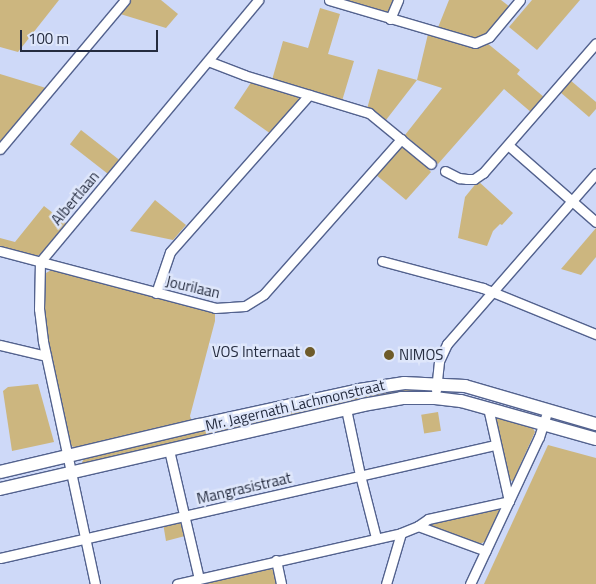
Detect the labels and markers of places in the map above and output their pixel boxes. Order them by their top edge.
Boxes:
place label: VOS Internaat [212,343,300,361]
marker: VOS Internaat [304,346,316,358]
place label: NIMOS [399,346,443,364]
marker: NIMOS [383,349,395,361]

